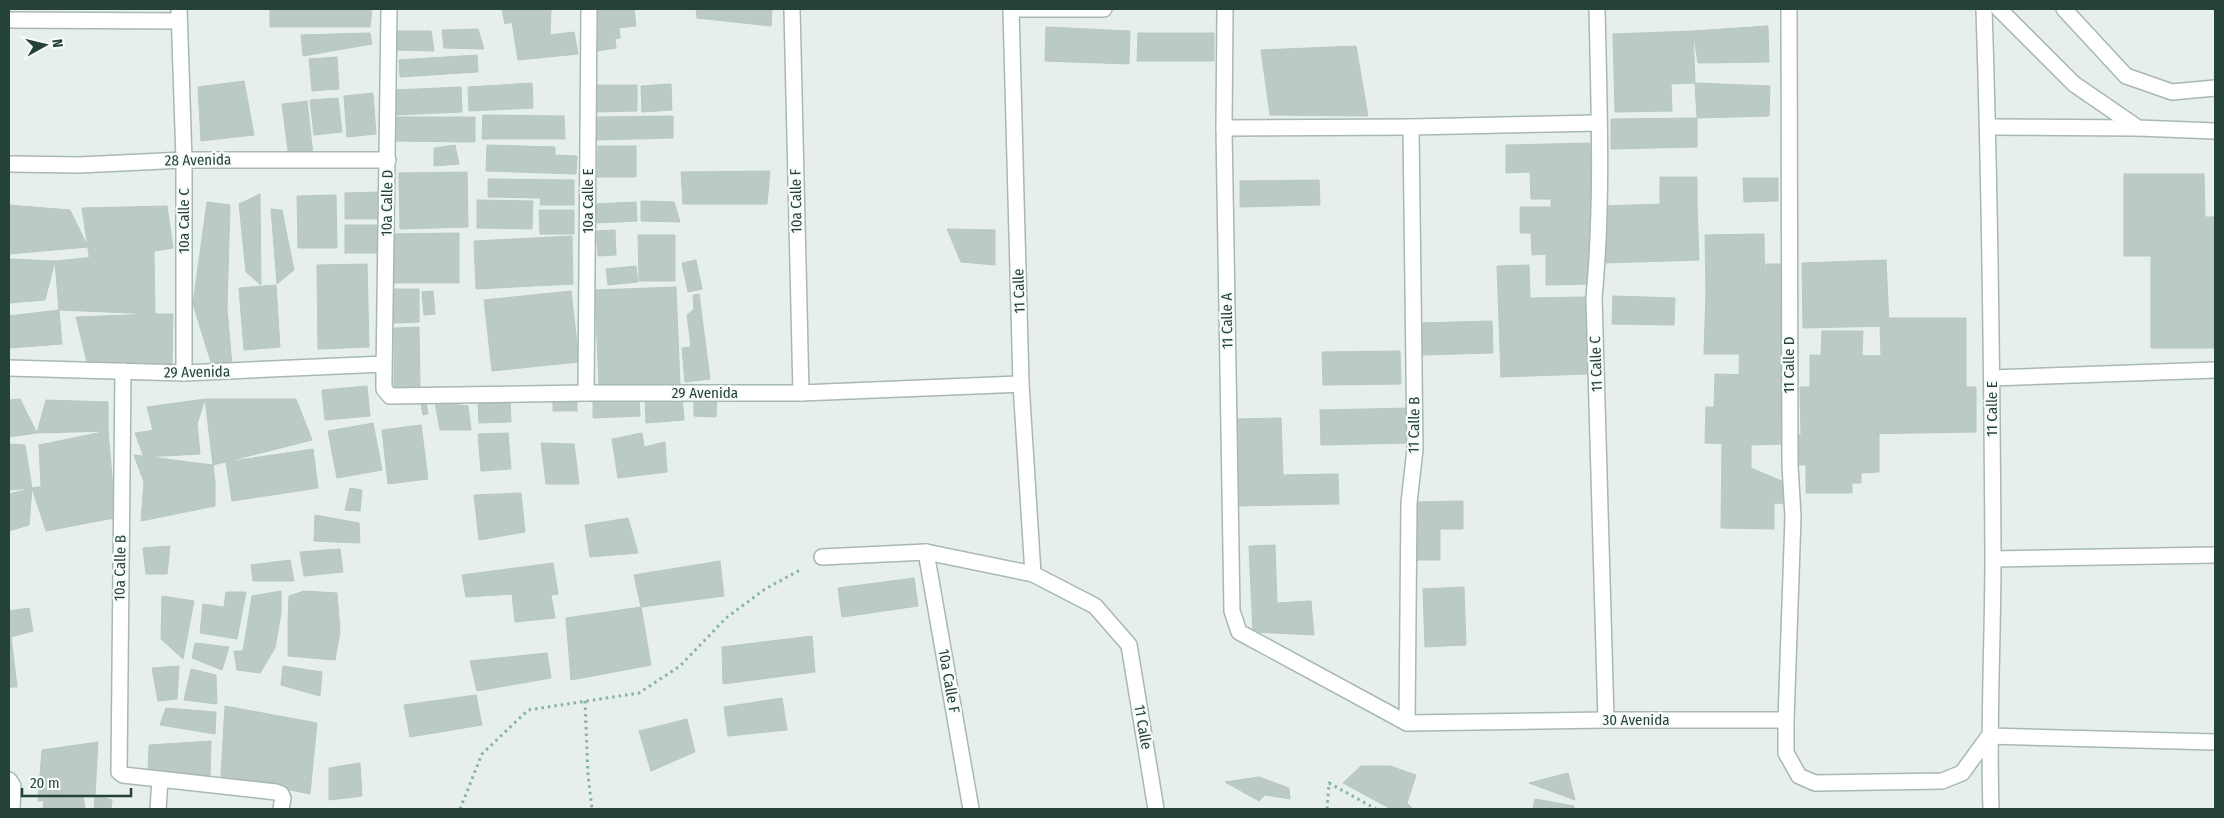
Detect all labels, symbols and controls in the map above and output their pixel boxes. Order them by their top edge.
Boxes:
north arrow [20,20,70,70]
text: N [48,38,66,49]
street label: 28 Avenida [165,150,231,170]
street label: 10a Calle E [579,168,597,234]
street label: 10a Calle F [786,168,806,233]
street label: 10a Calle D [377,169,397,237]
street label: 10a Calle C [175,188,193,254]
street label: 11 Calle [1009,268,1029,314]
street label: 11 Calle A [1218,293,1236,349]
street label: 11 Calle C [1586,335,1606,392]
street label: 11 Calle D [1780,336,1798,394]
street label: 29 Avenida [164,362,230,382]
street label: 11 Calle E [1983,381,2001,437]
street label: 29 Avenida [672,384,738,402]
street label: 11 Calle B [1405,397,1423,453]
street label: 10a Calle B [110,535,130,601]
street label: 10a Calle F [935,648,964,715]
street label: 11 Calle [1130,703,1156,751]
street label: 30 Avenida [1602,711,1670,729]
scale bar [22,766,131,798]
text: 20 m [30,774,60,792]

